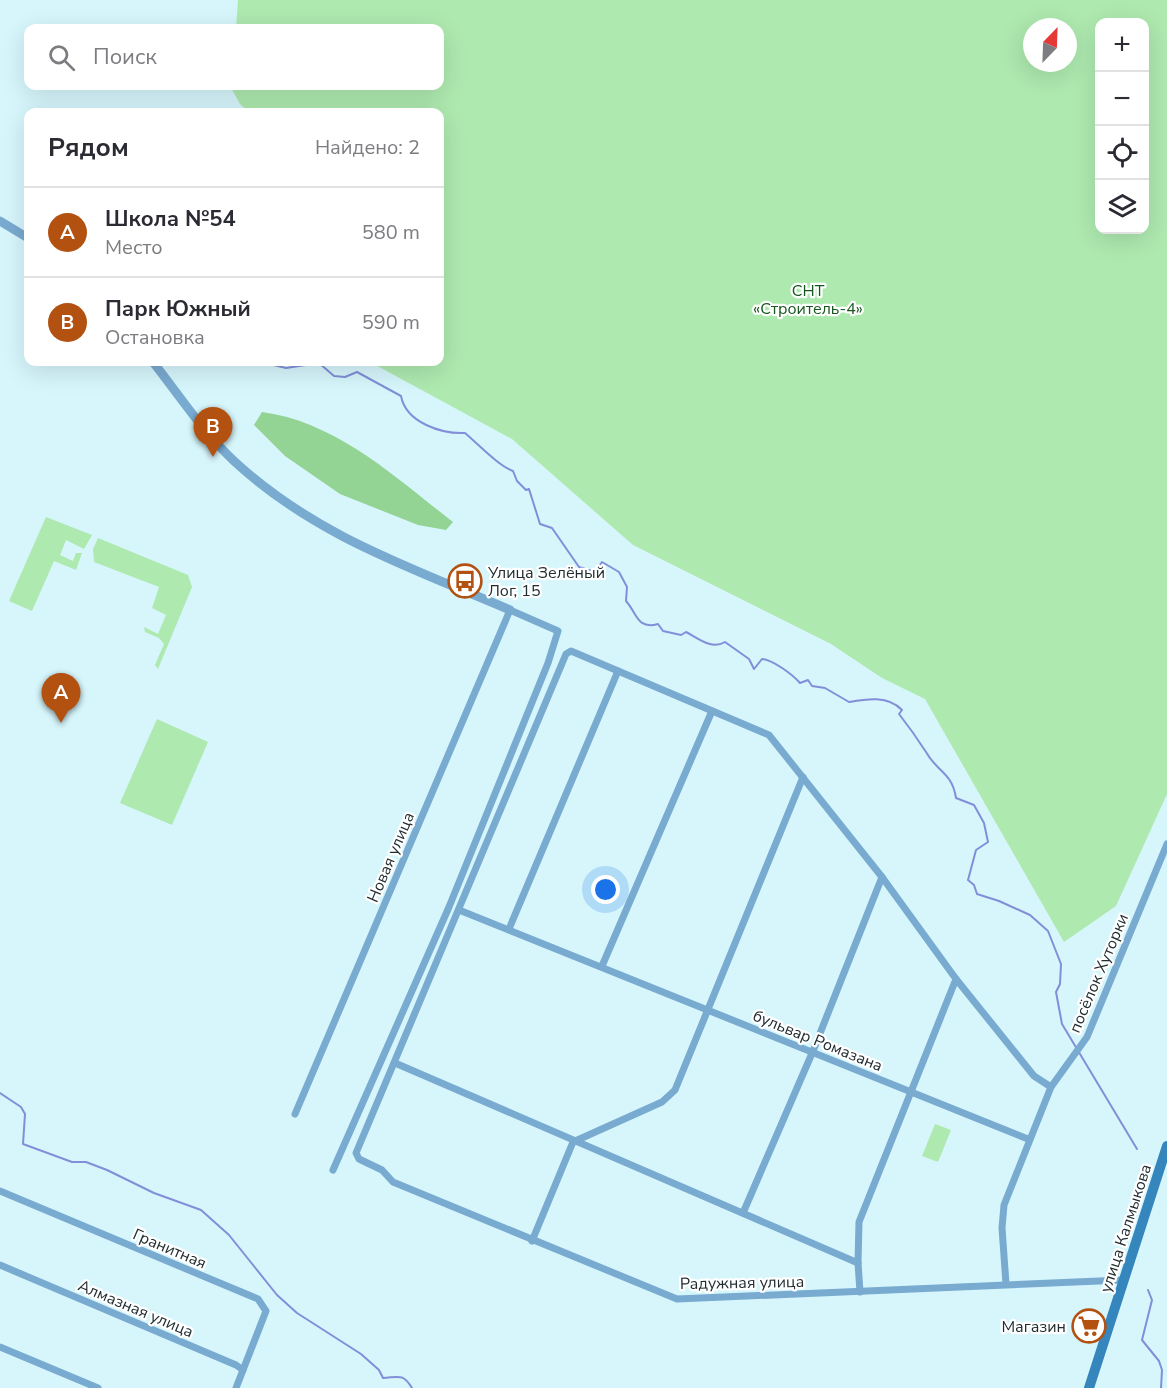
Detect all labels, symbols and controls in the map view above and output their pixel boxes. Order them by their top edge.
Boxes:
north arrow [1023,18,1077,72]
map controls [1095,18,1149,234]
button: + [1095,18,1149,72]
search box [24,24,444,90]
icon: search [45,41,78,74]
text: Поиск [93,42,157,72]
button: − [1095,72,1149,126]
button: locate [1095,126,1149,180]
text: Рядом [48,130,129,165]
text: Найдено: 2 [315,134,420,161]
button: layers [1095,180,1149,234]
text: Школа №54 [105,204,236,234]
text: A [60,219,75,246]
text: 580 m [362,219,420,246]
text: Место [105,234,163,261]
park label: СНТ «Строитель-4» [753,280,863,320]
text: Парк Южный [105,294,251,324]
text: B [61,309,74,336]
text: 590 m [362,309,420,336]
text: Остановка [105,324,205,351]
pin: B [194,408,232,457]
place label: Улица Зелёный Лог, 15 [487,562,605,602]
bus stop icon: Улица Зелёный Лог, 15 [447,563,483,599]
pin: A [42,674,80,723]
street label: Новая улица [362,809,420,906]
your location [591,875,620,904]
street label: посёлок Хуторки [1064,911,1134,1036]
street label: бульвар Ромазана [749,1005,886,1077]
street label: улица Калмыкова [1095,1161,1157,1295]
street label: Гранитная [129,1224,210,1274]
street label: Радужная улица [680,1271,804,1295]
street label: Алмазная улица [75,1275,197,1343]
supermarket icon: Магазин [1071,1308,1107,1344]
place label: Магазин [1001,1316,1066,1338]

